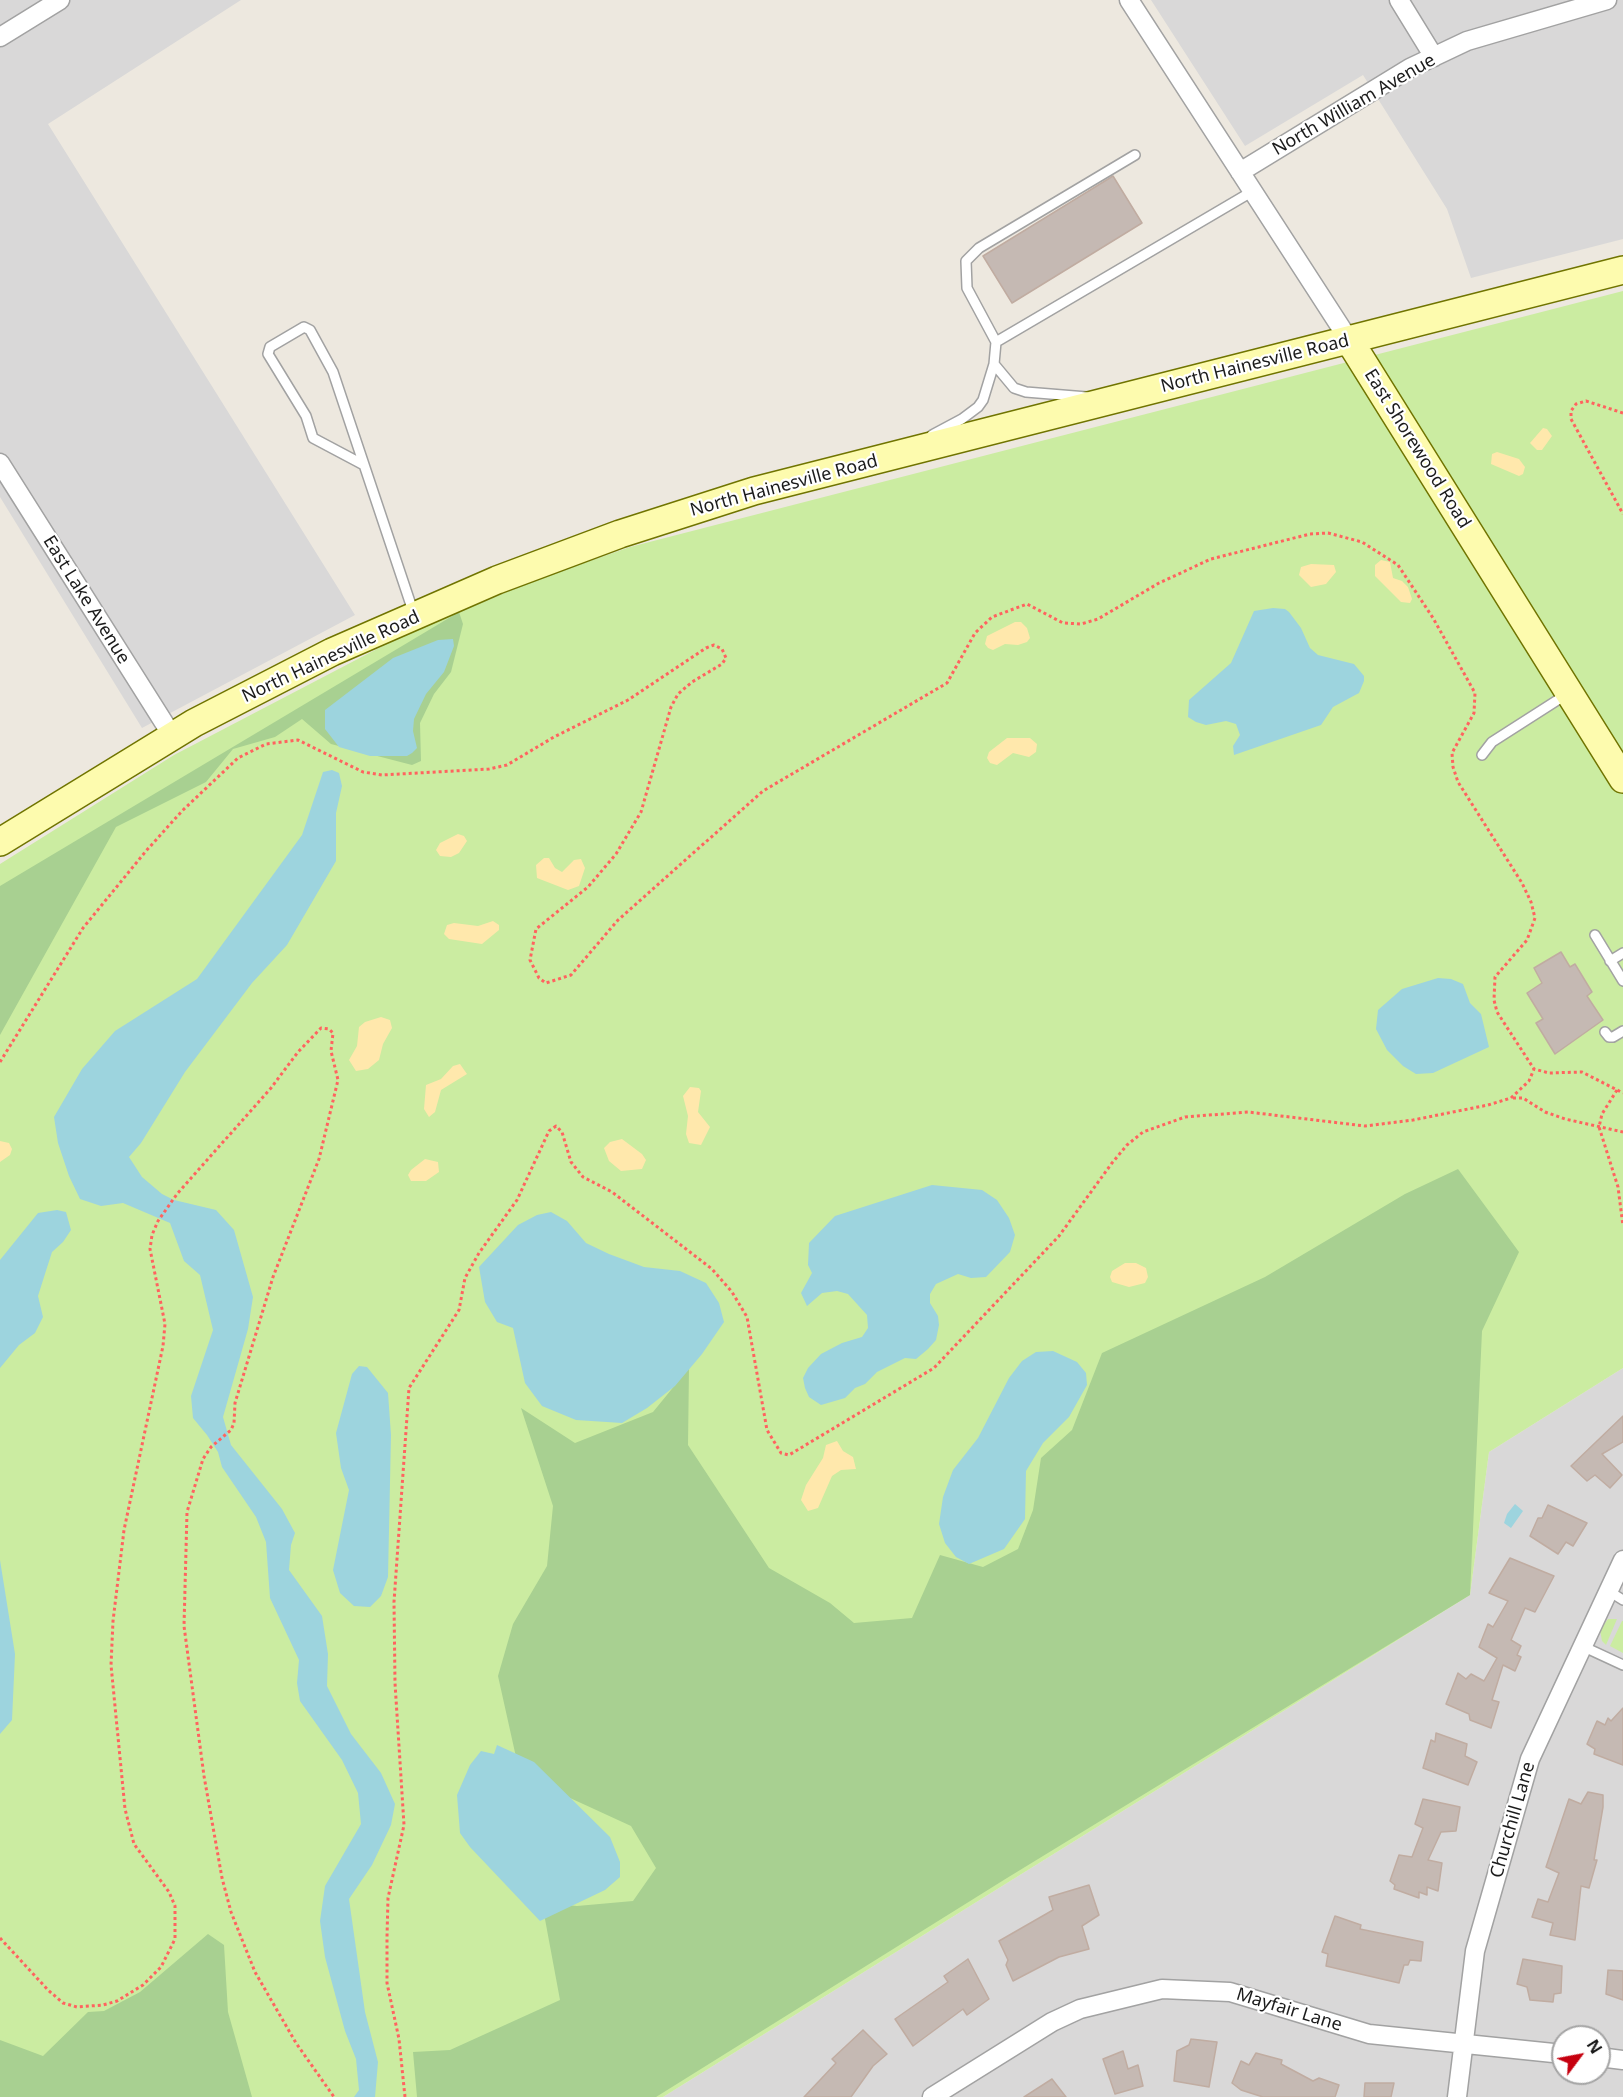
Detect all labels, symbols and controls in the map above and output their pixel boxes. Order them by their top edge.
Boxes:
street label: North William Avenue [1269,50,1439,160]
street label: North Hainesville Road [1159,330,1351,398]
street label: East Shorewood Road [1359,365,1475,533]
street label: North Hainesville Road [688,451,880,521]
street label: East Lake Avenue [38,532,134,668]
street label: North Hainesville Road [239,606,423,708]
street label: Churchill Lane [1486,1759,1540,1881]
street label: Mayfair Lane [1234,1984,1344,2036]
north arrow [1551,2025,1611,2085]
text: N [1582,2035,1607,2058]

